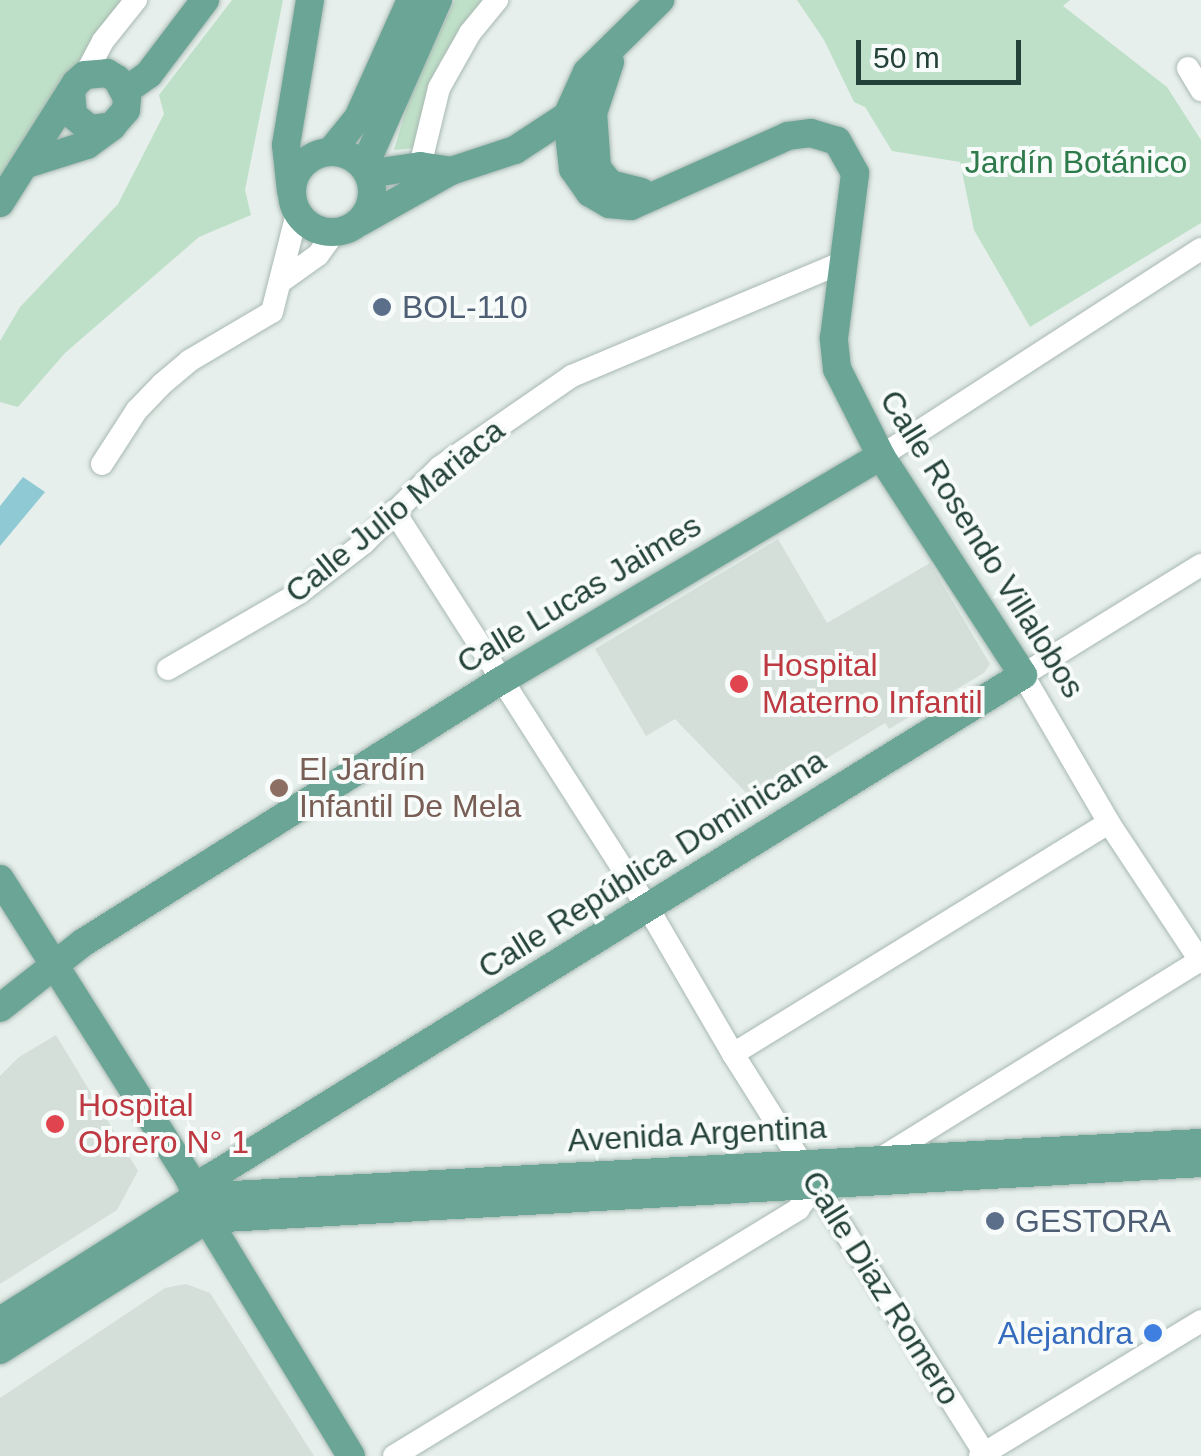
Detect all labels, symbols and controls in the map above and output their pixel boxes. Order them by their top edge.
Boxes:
scale bar [861,20,1026,82]
text: 50 m [873,41,940,74]
park label: Jardín Botánico [965,143,1187,181]
place label: BOL-110 [402,288,528,326]
marker: BOL-110 [371,296,393,318]
street label: Calle Rosendo Villalobos [872,383,1092,705]
street label: Calle Julio Mariaca [278,411,512,611]
street label: Calle Lucas Jaimes [450,506,708,682]
place label: Hospital Materno Infantil [762,647,983,722]
marker: Hospital Materno Infantil [726,671,752,697]
street label: Calle República Dominicana [471,741,833,987]
place label: El Jardín Infantil De Mela [299,751,521,826]
marker: El Jardín Infantil De Mela [268,777,290,799]
place label: Hospital Obrero N° 1 [78,1087,249,1162]
street label: Avenida Argentina [566,1108,828,1160]
marker: Hospital Obrero N° 1 [42,1111,68,1137]
street label: Calle Diaz Romero [794,1164,968,1412]
place label: GESTORA [1015,1202,1171,1240]
marker: GESTORA [984,1210,1006,1232]
place label: Alejandra [998,1314,1133,1352]
marker: Alejandra [1142,1322,1164,1344]

